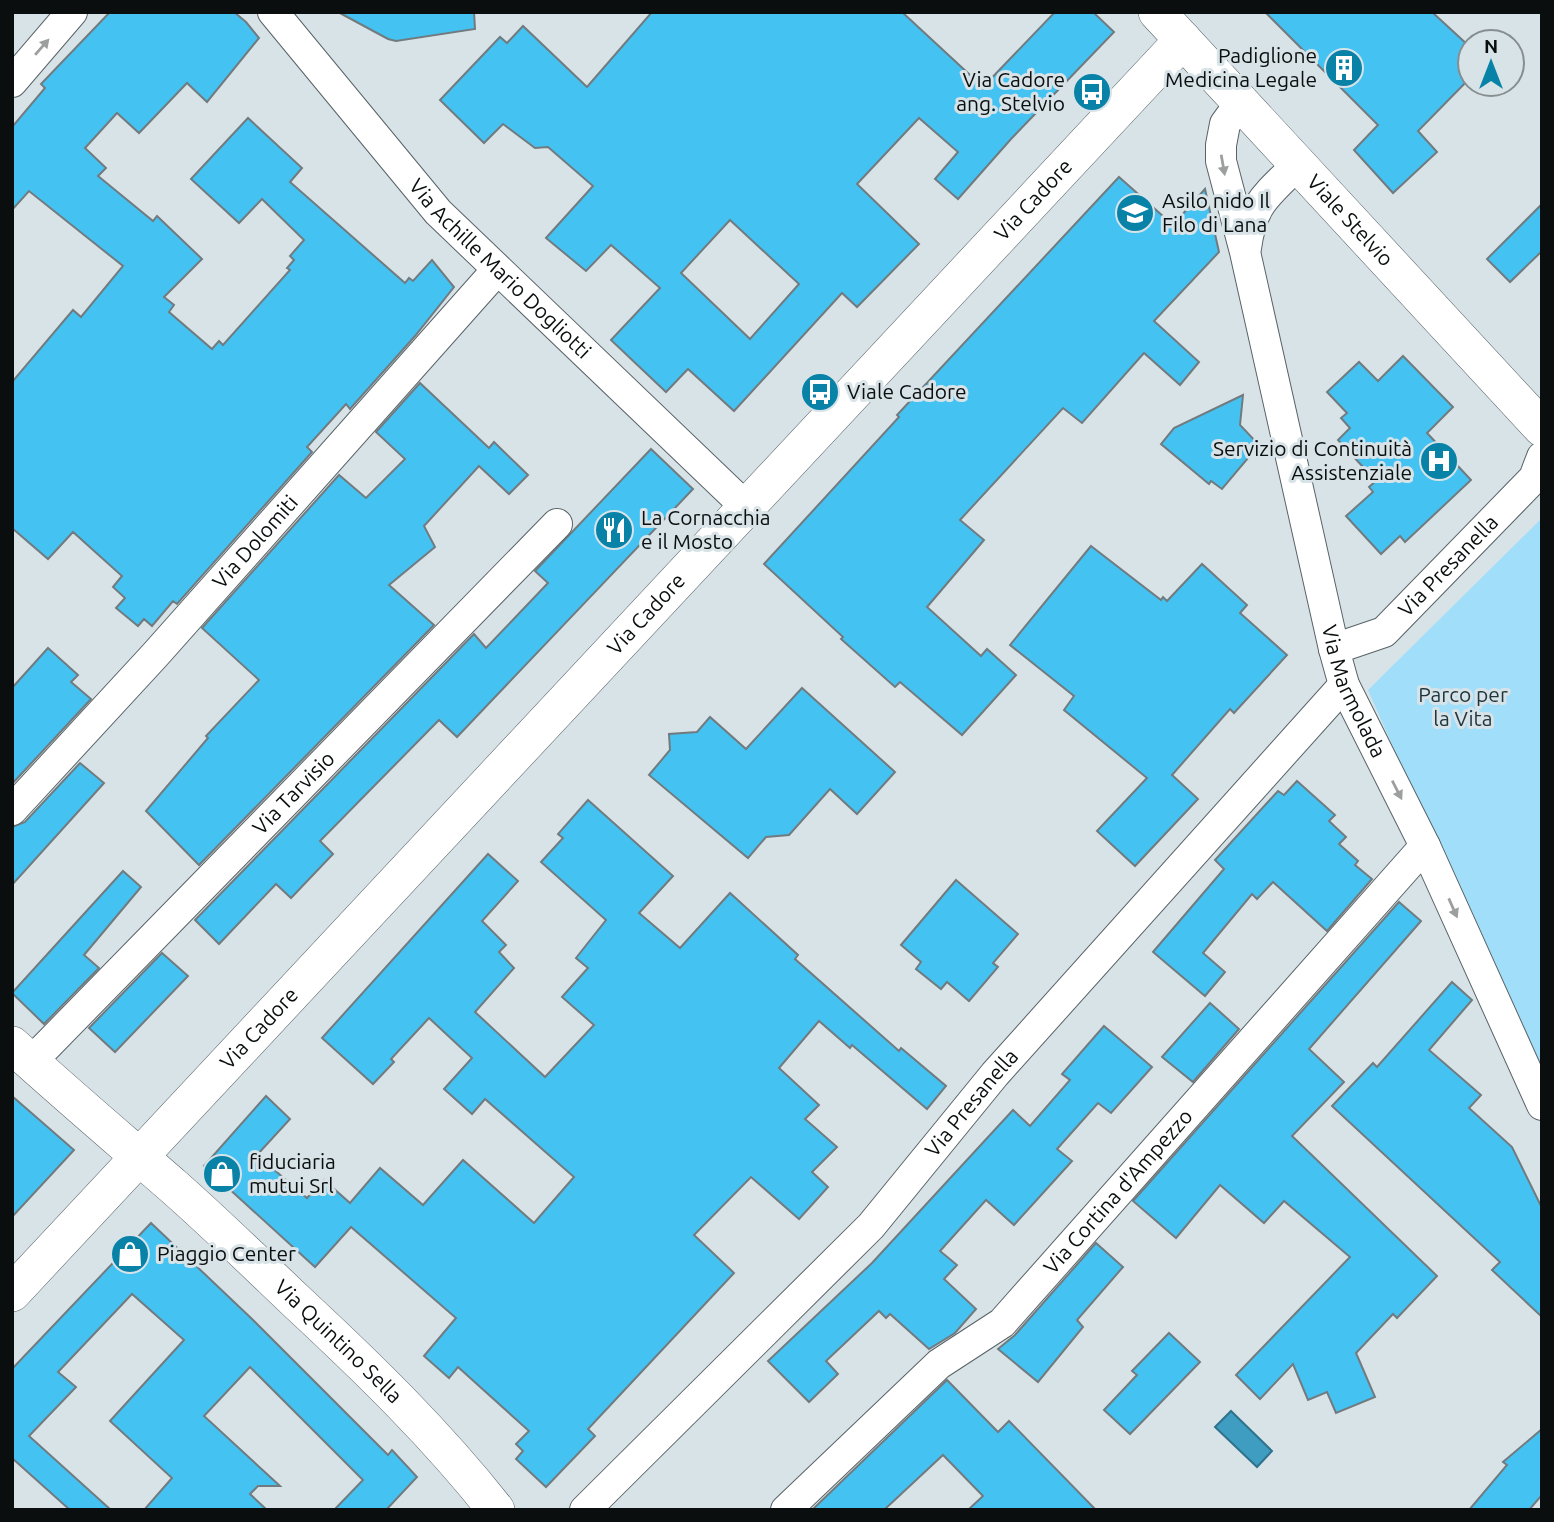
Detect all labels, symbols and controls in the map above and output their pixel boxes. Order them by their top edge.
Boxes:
north arrow [1456,28,1526,98]
text: N [1484,35,1498,57]
one-way arrow [34,38,50,56]
place label: Padiglione Medicina Legale [1165,43,1317,91]
building icon: Padiglione Medicina Legale [1323,47,1365,89]
place label: Via Cadore ang. Stelvio [956,67,1065,115]
bus stop icon: Via Cadore ang. Stelvio [1071,71,1113,113]
street label: Via Cadore [989,154,1077,245]
one-way arrow [1218,154,1229,176]
street label: Viale Stelvio [1302,169,1399,270]
street label: Via Achille Mario Dogliotti [405,174,596,363]
place label: Asilo nido Il Filo di Lana [1162,188,1270,236]
school or university icon: Asilo nido Il Filo di Lana [1114,192,1156,234]
bus stop icon: Viale Cadore [799,371,841,413]
place label: Viale Cadore [847,379,967,403]
place label: Servizio di Continuità Assistenziale [1213,436,1412,484]
hospital icon: Servizio di Continuità Assistenziale [1418,440,1460,482]
street label: Via Dolomiti [207,490,302,593]
place label: La Cornacchia e il Mosto [641,505,771,553]
restaurant icon: La Cornacchia e il Mosto [593,509,635,551]
street label: Via Presanella [1393,510,1502,621]
street label: Via Cadore [602,568,689,659]
street label: Via Marmolada [1318,622,1392,761]
park label: Parco per la Vita [1418,682,1508,730]
street label: Via Tarvisio [247,746,339,839]
one-way arrow [1392,780,1403,800]
one-way arrow [1447,898,1459,918]
street label: Via Cadore [215,982,302,1074]
street label: Via Presanella [920,1044,1022,1161]
street label: Via Cortina d'Ampezzo [1038,1104,1197,1278]
place label: fiduciaria mutui Srl [249,1149,336,1197]
shop icon: fiduciaria mutui Srl [201,1153,243,1195]
shop icon: Piaggio Center [109,1233,151,1275]
place label: Piaggio Center [157,1241,296,1265]
street label: Via Quintino Sella [270,1274,407,1407]

